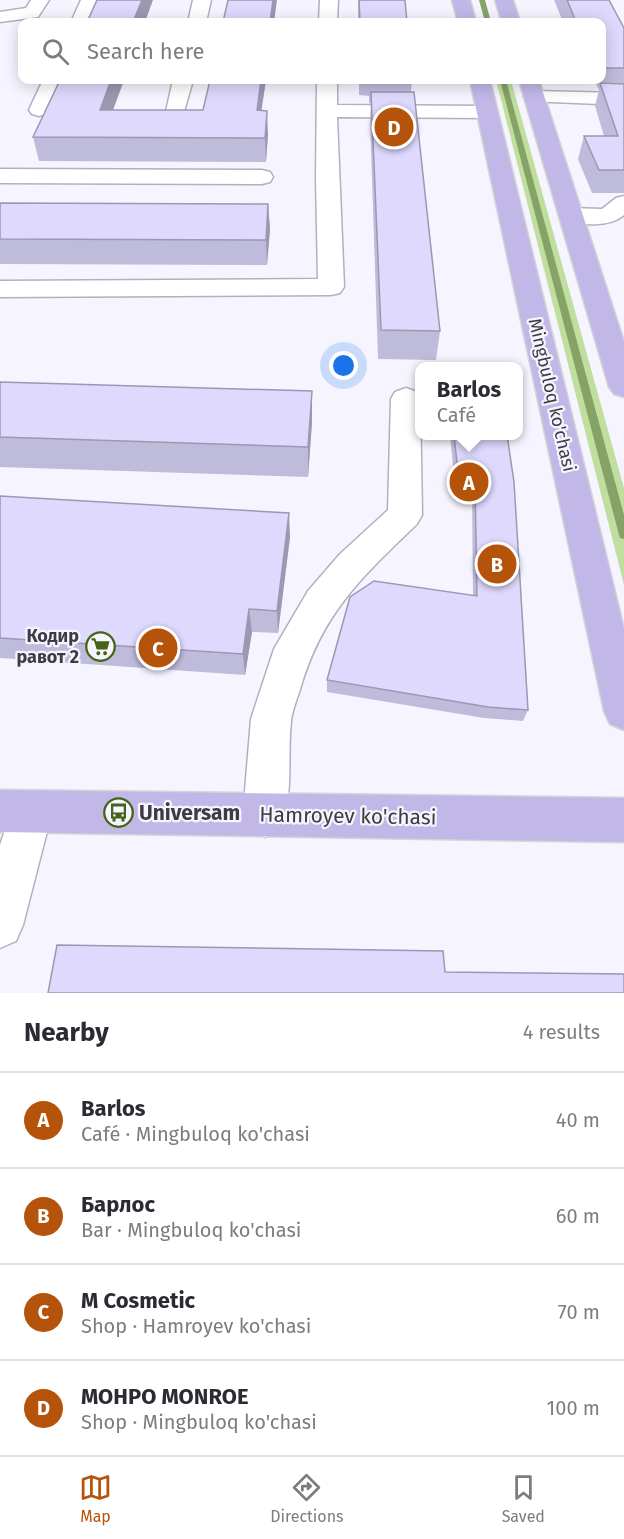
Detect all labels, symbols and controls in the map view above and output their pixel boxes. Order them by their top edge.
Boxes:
search box [18,18,606,84]
icon: search [39,35,72,68]
text: Search here [87,38,205,65]
pin: D [374,104,414,150]
street label: Mingbuloq ko'chasi [524,316,580,474]
your location [329,351,358,380]
popup [415,362,523,440]
text: Barlos [437,376,501,403]
text: Café [437,403,476,427]
pin: A [450,460,488,504]
pin: B [478,542,516,586]
place label: Кодир равот 2 [17,625,79,668]
pin: C [138,626,178,670]
supermarket icon: Кодир равот 2 [84,630,116,662]
bus stop icon: Universam [102,797,134,829]
place label: Universam [139,800,240,826]
street label: Hamroyev ko'chasi [259,801,437,831]
text: Nearby [24,1017,109,1048]
text: 4 results [523,1020,600,1044]
text: Barlos [81,1095,145,1122]
text: A [38,1108,49,1132]
text: 40 m [556,1108,600,1132]
text: Café · Mingbuloq ko'chasi [81,1122,310,1146]
text: Барлос [81,1191,155,1218]
text: B [37,1204,50,1228]
text: 60 m [556,1204,600,1228]
text: Bar · Mingbuloq ko'chasi [81,1218,301,1242]
text: M Cosmetic [81,1287,195,1314]
text: C [38,1300,49,1324]
text: 70 m [558,1300,600,1324]
text: Shop · Hamroyev ko'chasi [81,1314,311,1338]
text: МОНРО MONROE [81,1383,248,1410]
text: D [37,1396,50,1420]
text: 100 m [547,1396,600,1420]
text: Shop · Mingbuloq ko'chasi [81,1410,317,1434]
tab: Map [79,1471,112,1526]
tab: Directions [270,1471,344,1526]
tab: Saved [502,1471,545,1526]

